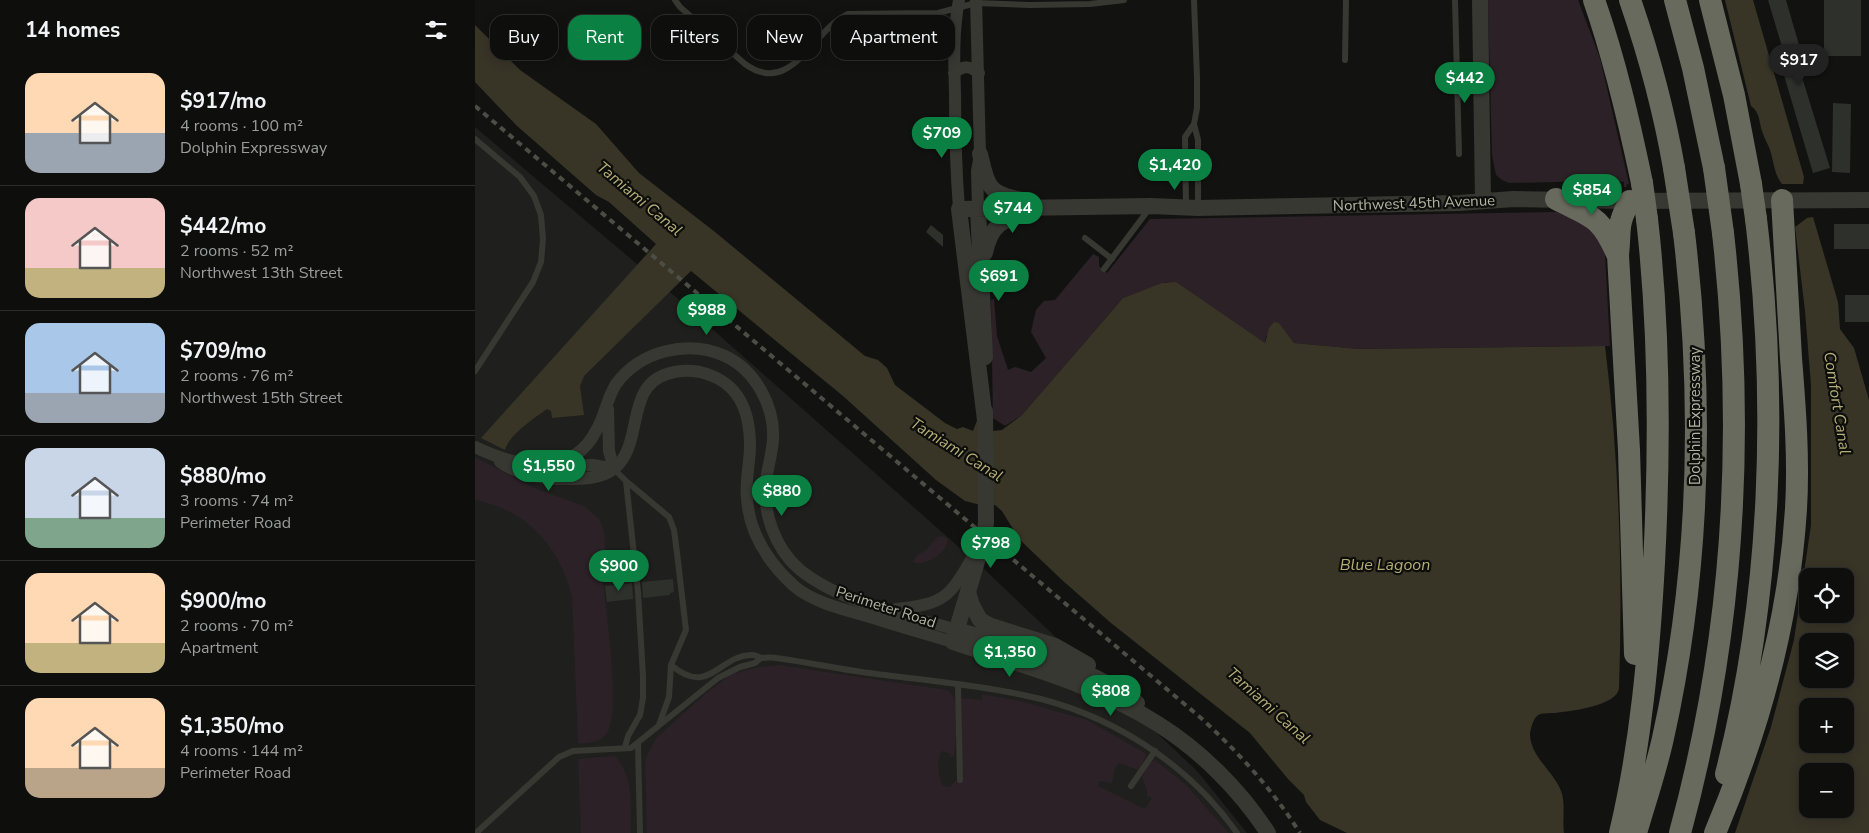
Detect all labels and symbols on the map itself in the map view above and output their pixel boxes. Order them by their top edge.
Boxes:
pin: $917 [1769,44,1829,86]
pin: $442 [1435,62,1495,104]
pin: $709 [912,116,972,159]
pin: $1,420 [1134,148,1216,191]
water label: Tamiami Canal [592,156,687,241]
pin: $854 [1562,174,1622,216]
street label: Northwest 45th Avenue [1333,190,1495,216]
pin: $744 [983,192,1043,234]
pin: $691 [969,260,1029,302]
pin: $988 [677,294,737,336]
street label: Dolphin Expressway [1685,347,1705,485]
water label: Comfort Canal [1818,350,1856,456]
water label: Tamiami Canal [906,413,1007,487]
pin: $1,550 [508,450,590,492]
pin: $880 [752,474,812,517]
pin: $798 [961,526,1021,569]
pin: $900 [589,550,649,592]
water label: Blue Lagoon [1340,554,1430,576]
street label: Perimeter Road [833,581,939,633]
pin: $1,350 [969,636,1051,678]
water label: Tamiami Canal [1222,662,1315,749]
pin: $808 [1081,674,1141,717]

